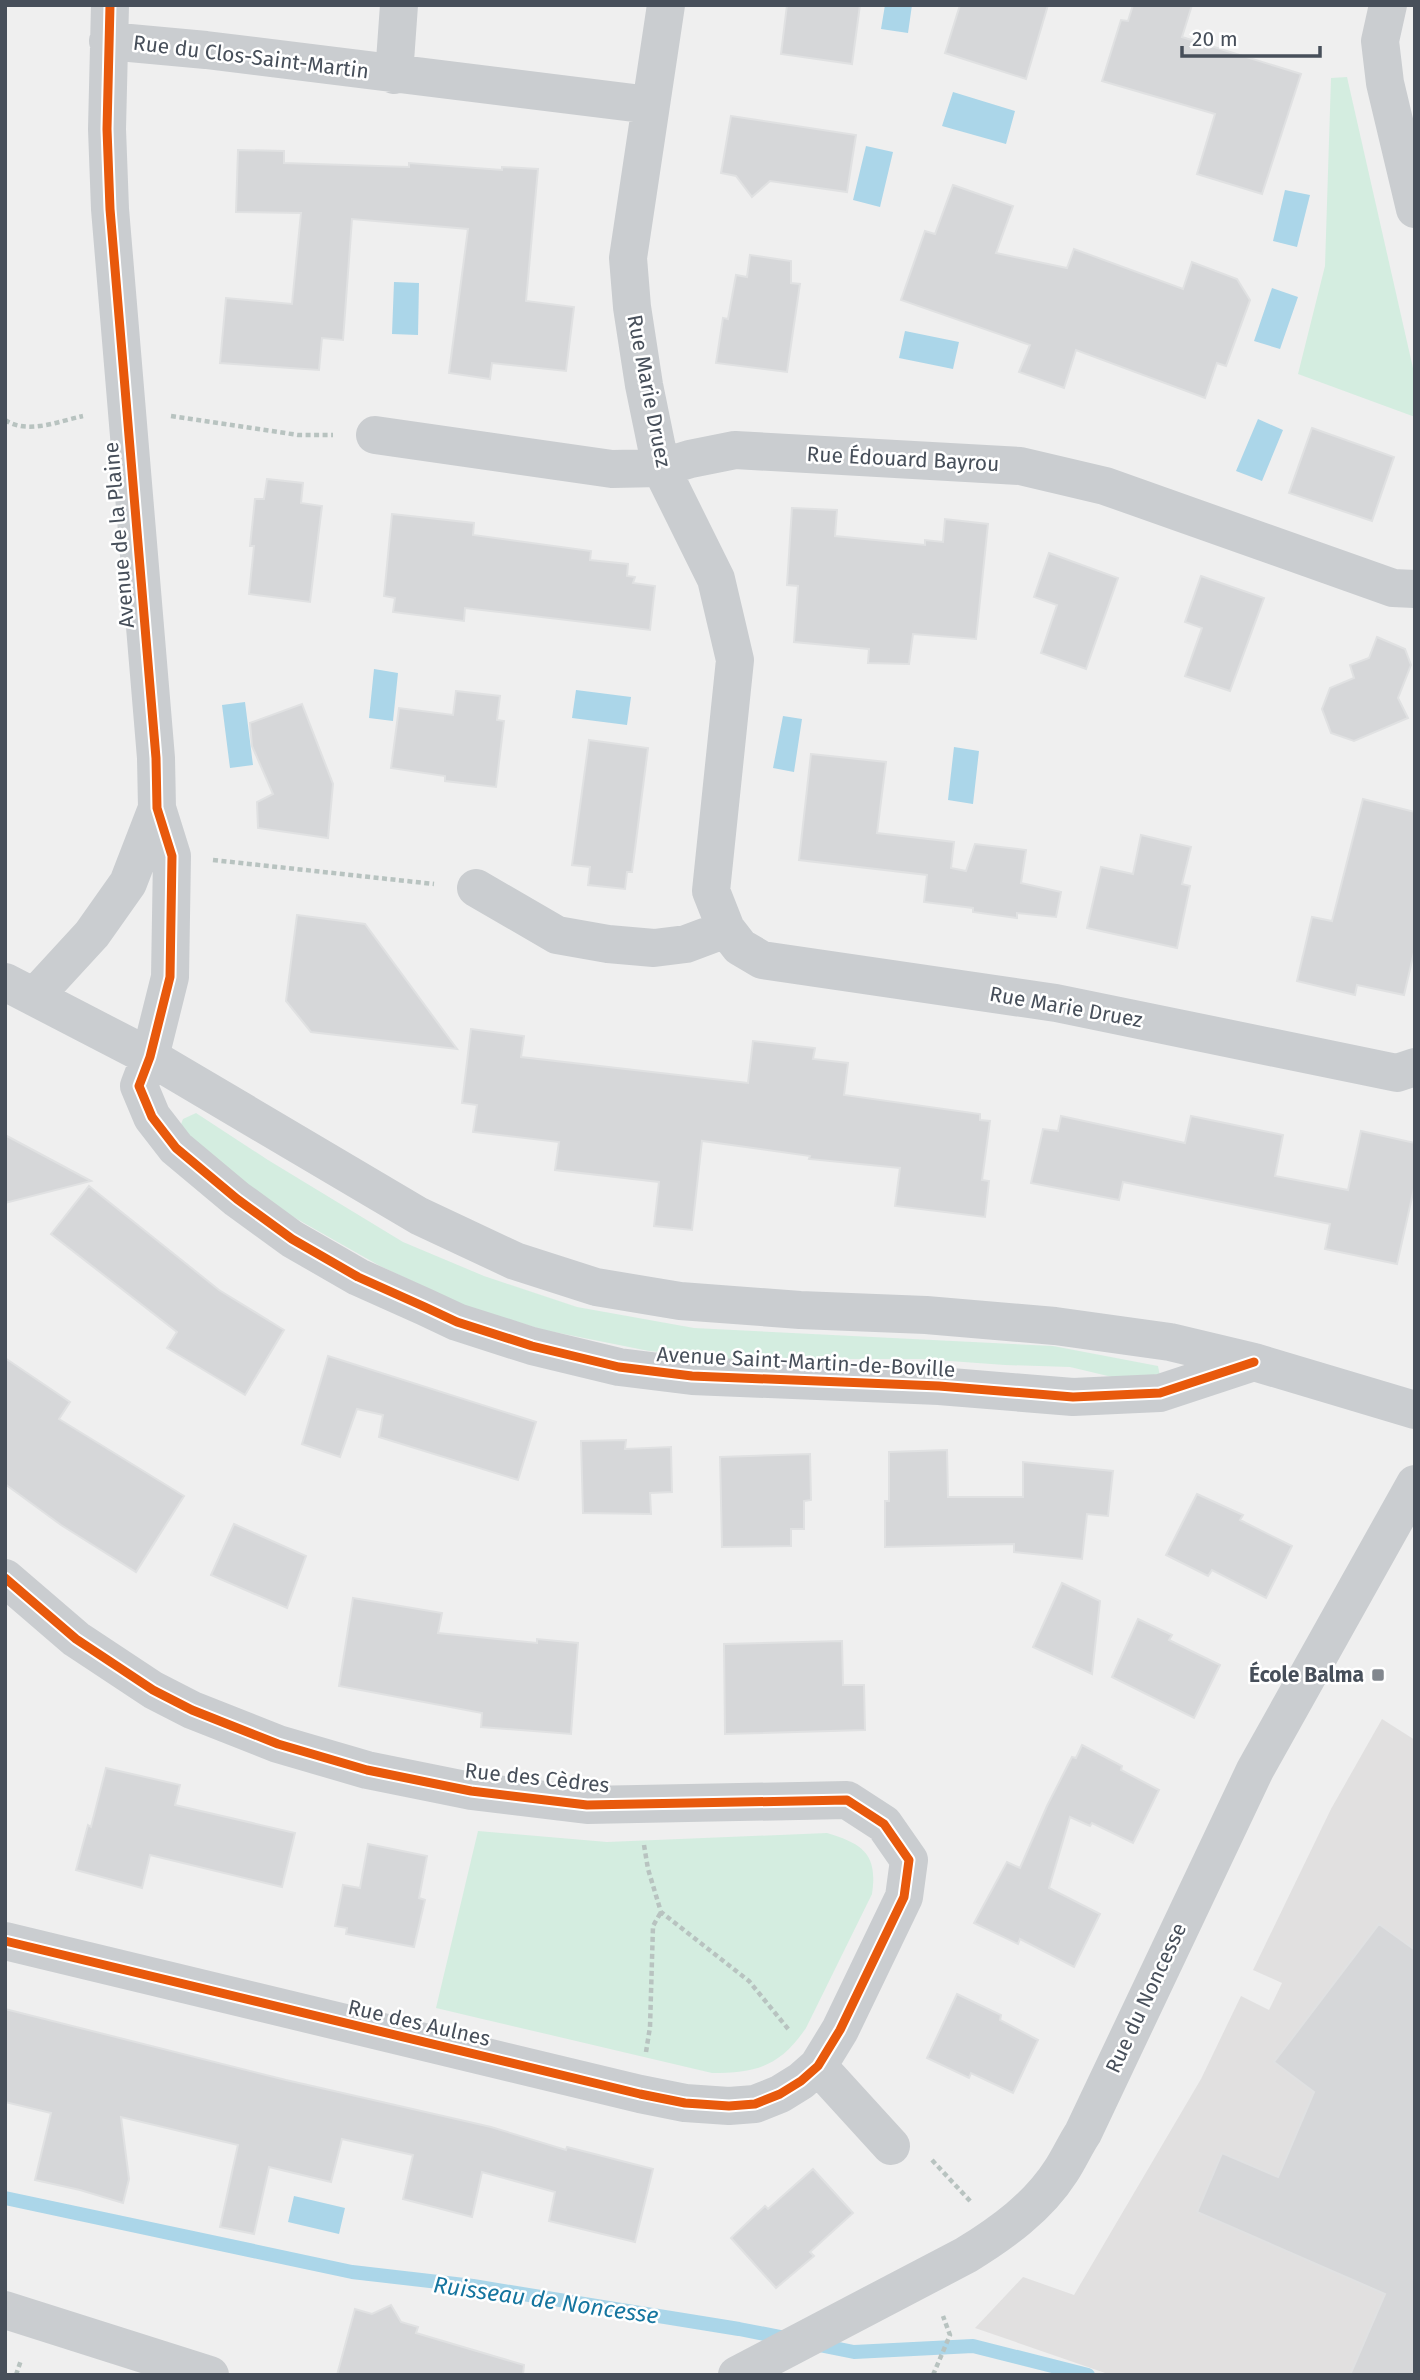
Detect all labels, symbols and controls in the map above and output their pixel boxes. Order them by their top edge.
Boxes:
scale bar [1182,14,1320,58]
text: 20 m [1192,26,1238,52]
street label: Rue du Clos-Saint-Martin [132,30,370,84]
street label: Rue Marie Druez [621,312,677,470]
street label: Avenue de la Plaine [98,441,140,629]
street label: Rue Édouard Bayrou [806,441,1000,477]
street label: Rue Marie Druez [987,981,1145,1033]
street label: Avenue Saint-Martin-de-Boville [656,1341,956,1383]
place label: École Balma [1249,1661,1364,1688]
marker: École Balma [1370,1667,1386,1683]
street label: Rue des Cèdres [463,1757,611,1799]
street label: Rue du Noncesse [1100,1919,1192,2077]
street label: Rue des Aulnes [345,1994,493,2052]
water label: Ruisseau de Noncesse [432,2270,661,2330]

